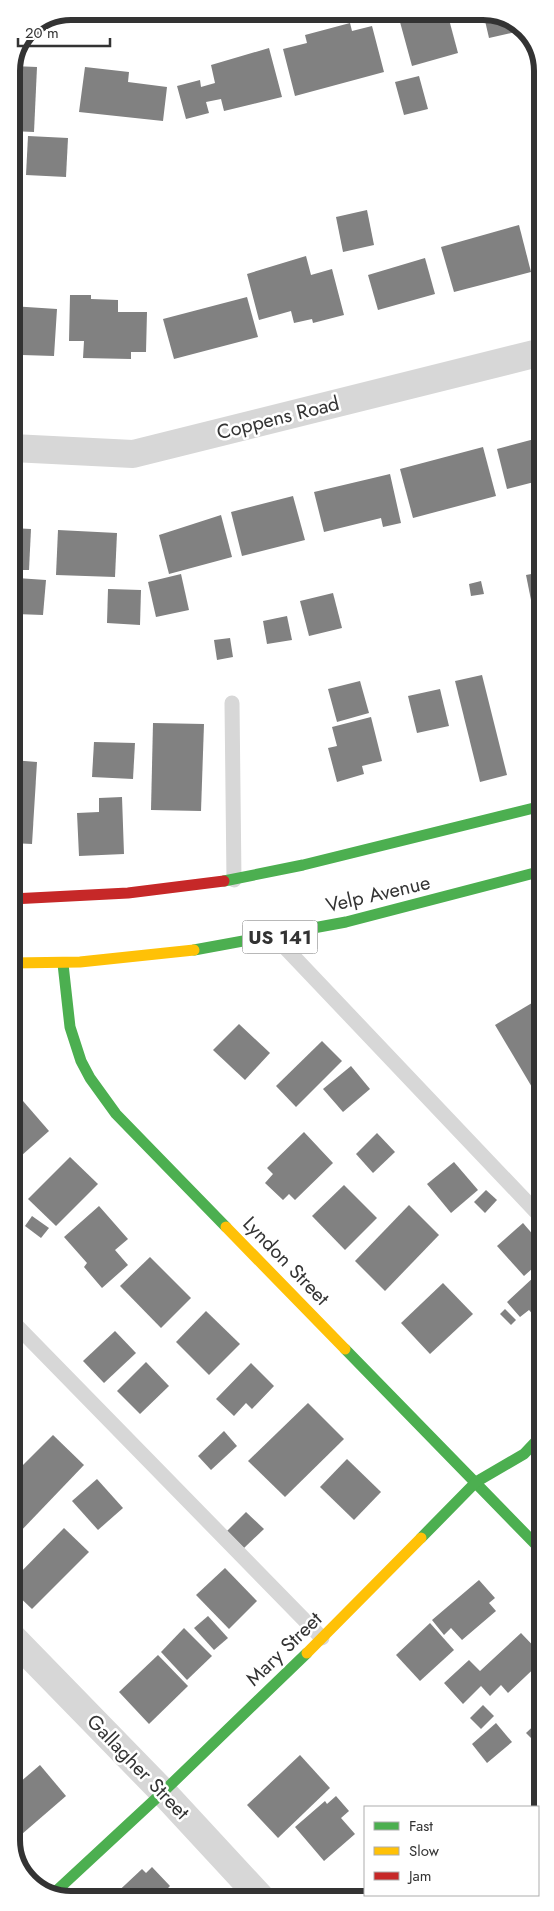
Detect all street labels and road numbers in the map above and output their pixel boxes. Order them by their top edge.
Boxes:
street label: Coppens Road [214,389,342,447]
street label: Velp Avenue [323,868,433,920]
road number: US 141 [242,920,318,954]
street label: Lyndon Street [236,1210,336,1312]
street label: Mary Street [239,1605,329,1693]
street label: Gallagher Street [80,1708,196,1826]

